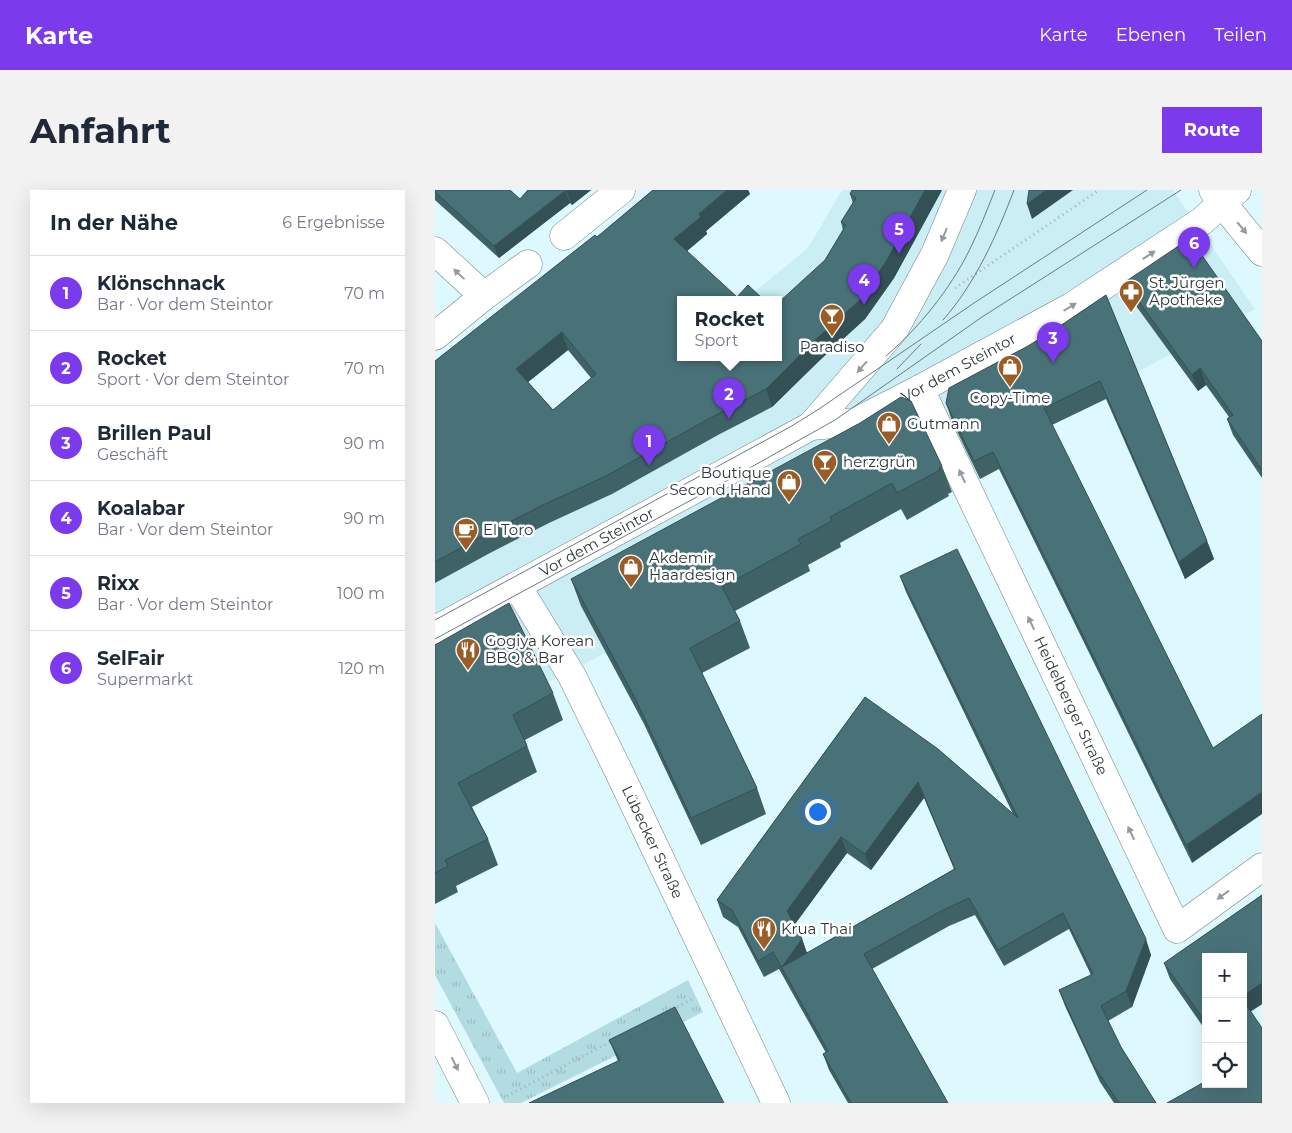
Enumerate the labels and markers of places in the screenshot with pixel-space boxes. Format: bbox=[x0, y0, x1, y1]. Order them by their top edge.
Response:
pin: 5 bbox=[883, 213, 915, 254]
pin: 6 bbox=[1178, 227, 1210, 268]
pin: 4 bbox=[848, 264, 880, 305]
place label: St. Jürgen Apotheke bbox=[1149, 273, 1224, 309]
pharmacy icon: St. Jürgen Apotheke bbox=[1118, 279, 1144, 313]
bar icon: Paradiso bbox=[819, 303, 845, 337]
pin: 3 bbox=[1037, 322, 1069, 363]
place label: Paradiso bbox=[800, 337, 864, 356]
shop icon: Copy-Time bbox=[997, 354, 1023, 388]
pin: 2 bbox=[713, 378, 745, 419]
place label: Copy-Time bbox=[970, 388, 1050, 407]
shop icon: Gutmann bbox=[876, 411, 902, 445]
place label: Gutmann bbox=[907, 414, 980, 433]
pin: 1 bbox=[633, 425, 665, 466]
bar icon: herz:grün bbox=[812, 449, 838, 483]
place label: herz:grün bbox=[843, 452, 916, 471]
place label: Boutique Second Hand bbox=[669, 463, 771, 499]
shop icon: Boutique Second Hand bbox=[776, 469, 802, 503]
cafe icon: El Toro bbox=[453, 517, 479, 551]
place label: El Toro bbox=[483, 520, 533, 539]
place label: Akdemir Haardesign bbox=[649, 548, 736, 584]
shop icon: Akdemir Haardesign bbox=[618, 554, 644, 588]
place label: Gogiya Korean BBQ & Bar bbox=[485, 631, 594, 667]
restaurant icon: Gogiya Korean BBQ & Bar bbox=[455, 637, 481, 671]
restaurant icon: Krua Thai bbox=[751, 916, 777, 950]
place label: Krua Thai bbox=[781, 919, 852, 938]

